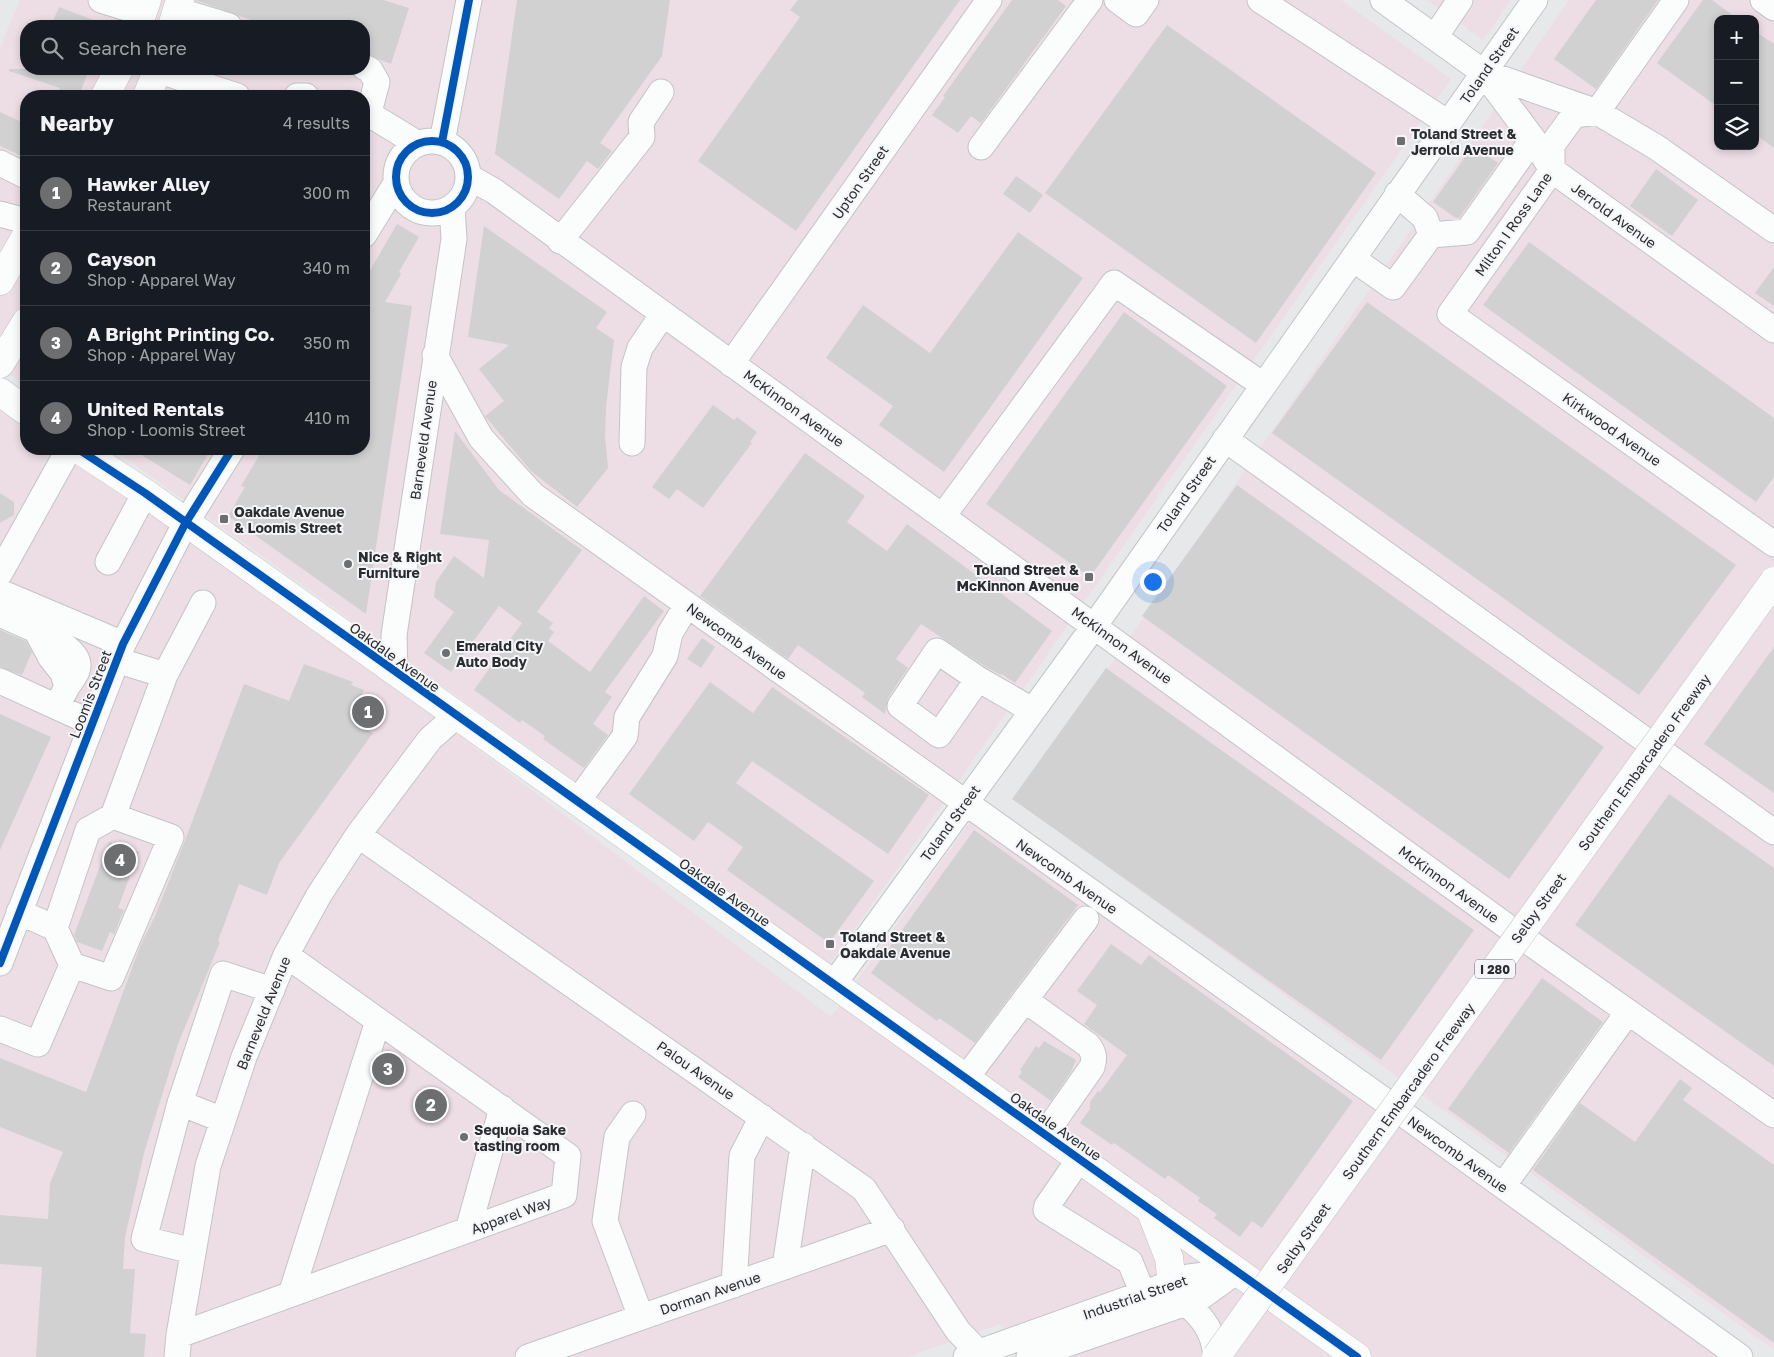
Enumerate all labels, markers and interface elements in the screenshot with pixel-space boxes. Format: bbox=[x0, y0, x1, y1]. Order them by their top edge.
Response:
map controls bbox=[1714, 15, 1759, 150]
button: + bbox=[1714, 15, 1759, 60]
search box bbox=[20, 20, 370, 75]
street label: Toland Street bbox=[1456, 23, 1522, 107]
icon: search bbox=[38, 34, 66, 62]
text: Search here bbox=[78, 36, 187, 59]
button: − bbox=[1714, 60, 1759, 105]
button: layers bbox=[1714, 105, 1759, 150]
text: Nearby bbox=[40, 110, 114, 136]
text: 4 results bbox=[283, 113, 350, 133]
place label: Toland Street & Jerrold Avenue bbox=[1411, 125, 1516, 158]
marker: Toland Street & Jerrold Avenue bbox=[1395, 135, 1407, 147]
street label: Upton Street bbox=[828, 142, 892, 222]
street label: Milton I Ross Lane bbox=[1471, 169, 1555, 279]
text: Hawker Alley bbox=[87, 172, 210, 195]
street label: Jerrold Avenue bbox=[1568, 178, 1660, 252]
text: 1 bbox=[52, 183, 60, 203]
text: 300 m bbox=[303, 183, 350, 203]
text: Restaurant bbox=[87, 195, 172, 215]
text: Cayson bbox=[87, 247, 156, 270]
text: 2 bbox=[51, 258, 61, 278]
text: 340 m bbox=[303, 258, 350, 278]
text: Shop · Apparel Way bbox=[87, 270, 236, 290]
text: A Bright Printing Co. bbox=[87, 322, 275, 345]
text: 3 bbox=[51, 333, 61, 353]
text: 350 m bbox=[303, 333, 350, 353]
text: Shop · Apparel Way bbox=[87, 345, 236, 365]
street label: McKinnon Avenue bbox=[740, 366, 848, 450]
street label: Barneveld Avenue bbox=[406, 379, 440, 501]
street label: Kirkwood Avenue bbox=[1559, 389, 1665, 469]
text: United Rentals bbox=[87, 397, 224, 420]
text: 4 bbox=[51, 408, 61, 428]
text: 410 m bbox=[304, 408, 350, 428]
text: Shop · Loomis Street bbox=[87, 420, 246, 440]
street label: Toland Street bbox=[1153, 452, 1219, 536]
place label: Oakdale Avenue & Loomis Street bbox=[234, 503, 344, 536]
marker: Oakdale Avenue & Loomis Street bbox=[218, 513, 230, 525]
place label: Nice & Right Furniture bbox=[358, 548, 442, 581]
marker: Nice & Right Furniture bbox=[342, 558, 354, 570]
place label: Toland Street & McKinnon Avenue bbox=[957, 561, 1079, 594]
your location bbox=[1140, 569, 1166, 595]
marker: Toland Street & McKinnon Avenue bbox=[1083, 571, 1095, 583]
street label: Newcomb Avenue bbox=[684, 599, 790, 683]
street label: McKinnon Avenue bbox=[1068, 603, 1176, 687]
street label: Oakdale Avenue bbox=[346, 618, 444, 696]
place label: Emerald City Auto Body bbox=[456, 637, 544, 670]
street label: Loomis Street bbox=[65, 647, 115, 741]
marker: Emerald City Auto Body bbox=[440, 647, 452, 659]
street label: Southern Embarcadero Freeway bbox=[1574, 670, 1714, 854]
pin: 1 bbox=[352, 693, 384, 731]
street label: Toland Street bbox=[917, 781, 983, 865]
street label: Newcomb Avenue bbox=[1013, 835, 1121, 917]
pin: 4 bbox=[104, 841, 136, 879]
street label: McKinnon Avenue bbox=[1395, 842, 1503, 926]
street label: Oakdale Avenue bbox=[676, 854, 774, 930]
street label: Selby Street bbox=[1507, 870, 1569, 946]
place label: Toland Street & Oakdale Avenue bbox=[840, 928, 950, 961]
marker: Toland Street & Oakdale Avenue bbox=[824, 938, 836, 950]
street label: Barneveld Avenue bbox=[233, 954, 293, 1072]
road number: I 280 bbox=[1475, 960, 1515, 979]
street label: Southern Embarcadero Freeway bbox=[1338, 999, 1478, 1183]
street label: Palou Avenue bbox=[654, 1037, 738, 1103]
pin: 3 bbox=[372, 1050, 404, 1088]
pin: 2 bbox=[415, 1086, 447, 1124]
street label: Oakdale Avenue bbox=[1007, 1088, 1105, 1164]
street label: Newcomb Avenue bbox=[1405, 1112, 1511, 1196]
place label: Sequoia Sake tasting room bbox=[474, 1121, 566, 1154]
marker: Sequoia Sake tasting room bbox=[458, 1131, 470, 1143]
street label: Apparel Way bbox=[468, 1193, 554, 1237]
street label: Selby Street bbox=[1272, 1199, 1334, 1277]
street label: Dorman Avenue bbox=[657, 1268, 763, 1318]
street label: Industrial Street bbox=[1080, 1271, 1190, 1323]

